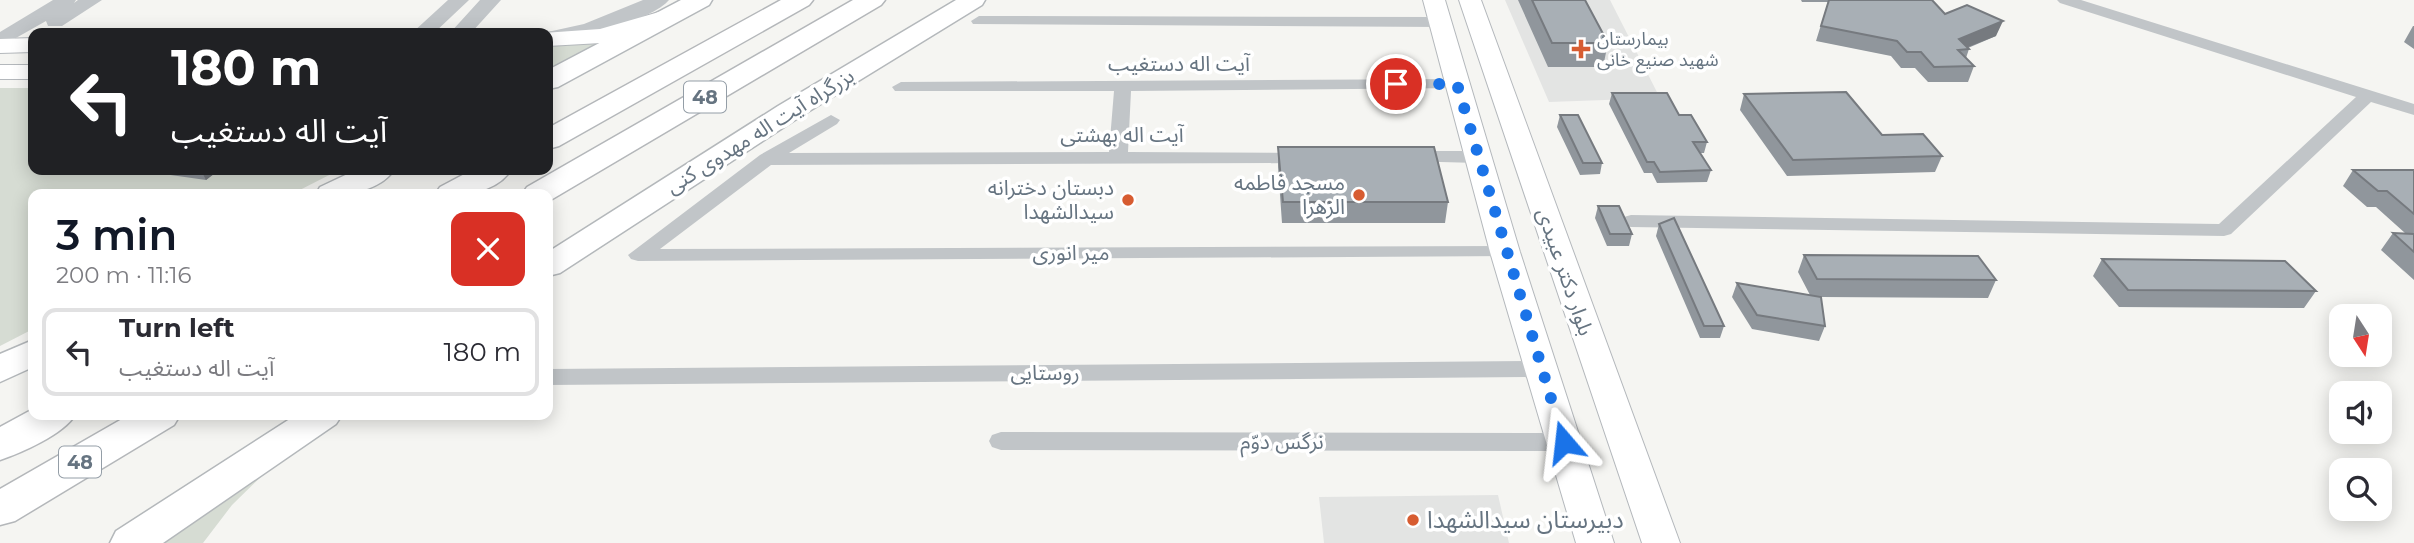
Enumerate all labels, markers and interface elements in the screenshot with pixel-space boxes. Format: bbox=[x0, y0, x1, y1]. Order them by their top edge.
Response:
place label: بیمارستان شهید صنیع خانی bbox=[1597, 28, 1719, 74]
text: 180 m bbox=[171, 38, 321, 97]
marker: بیمارستان شهید صنیع خانی bbox=[1571, 39, 1591, 59]
street label: آیت اله دستغیب bbox=[1108, 51, 1251, 76]
pin bbox=[1366, 54, 1426, 114]
icon: left bbox=[56, 56, 147, 147]
street label: بزرگراه آیت اله مهدوی کنی bbox=[661, 62, 858, 199]
icon: arrive bbox=[1377, 65, 1415, 103]
road number: 48 bbox=[684, 82, 726, 113]
text: آیت اله دستغیب bbox=[171, 111, 387, 150]
street label: آیت اله بهشتی bbox=[1060, 122, 1184, 147]
place label: مسجد فاطمه الزهرا bbox=[1234, 170, 1345, 219]
place label: دبستان دخترانه سیدالشهدا bbox=[988, 175, 1114, 224]
marker: مسجد فاطمه الزهرا bbox=[1351, 187, 1367, 203]
marker: دبستان دخترانه سیدالشهدا bbox=[1120, 192, 1136, 208]
street label: بلوار دکتر عبیدی bbox=[1532, 205, 1599, 339]
text: 3 min bbox=[56, 209, 177, 261]
button: close bbox=[451, 212, 525, 286]
street label: میر انوری bbox=[1033, 240, 1109, 265]
text: 200 m · 11:16 bbox=[56, 261, 192, 289]
north arrow bbox=[2329, 304, 2392, 368]
map controls bbox=[2329, 304, 2392, 521]
text: Turn left bbox=[119, 312, 235, 344]
icon: left bbox=[60, 333, 98, 371]
text: 180 m bbox=[443, 336, 521, 368]
text: آیت اله دستغیب bbox=[119, 354, 274, 382]
street label: روستایی bbox=[1010, 360, 1080, 385]
button: sound bbox=[2329, 381, 2392, 444]
position arrow bbox=[1527, 405, 1601, 479]
street label: نرگس دوّم bbox=[1240, 429, 1324, 458]
road number: 48 bbox=[59, 446, 101, 477]
button: search bbox=[2329, 458, 2392, 521]
place label: دبیرستان سیدالشهدا bbox=[1427, 505, 1624, 534]
marker: دبیرستان سیدالشهدا bbox=[1405, 512, 1421, 528]

